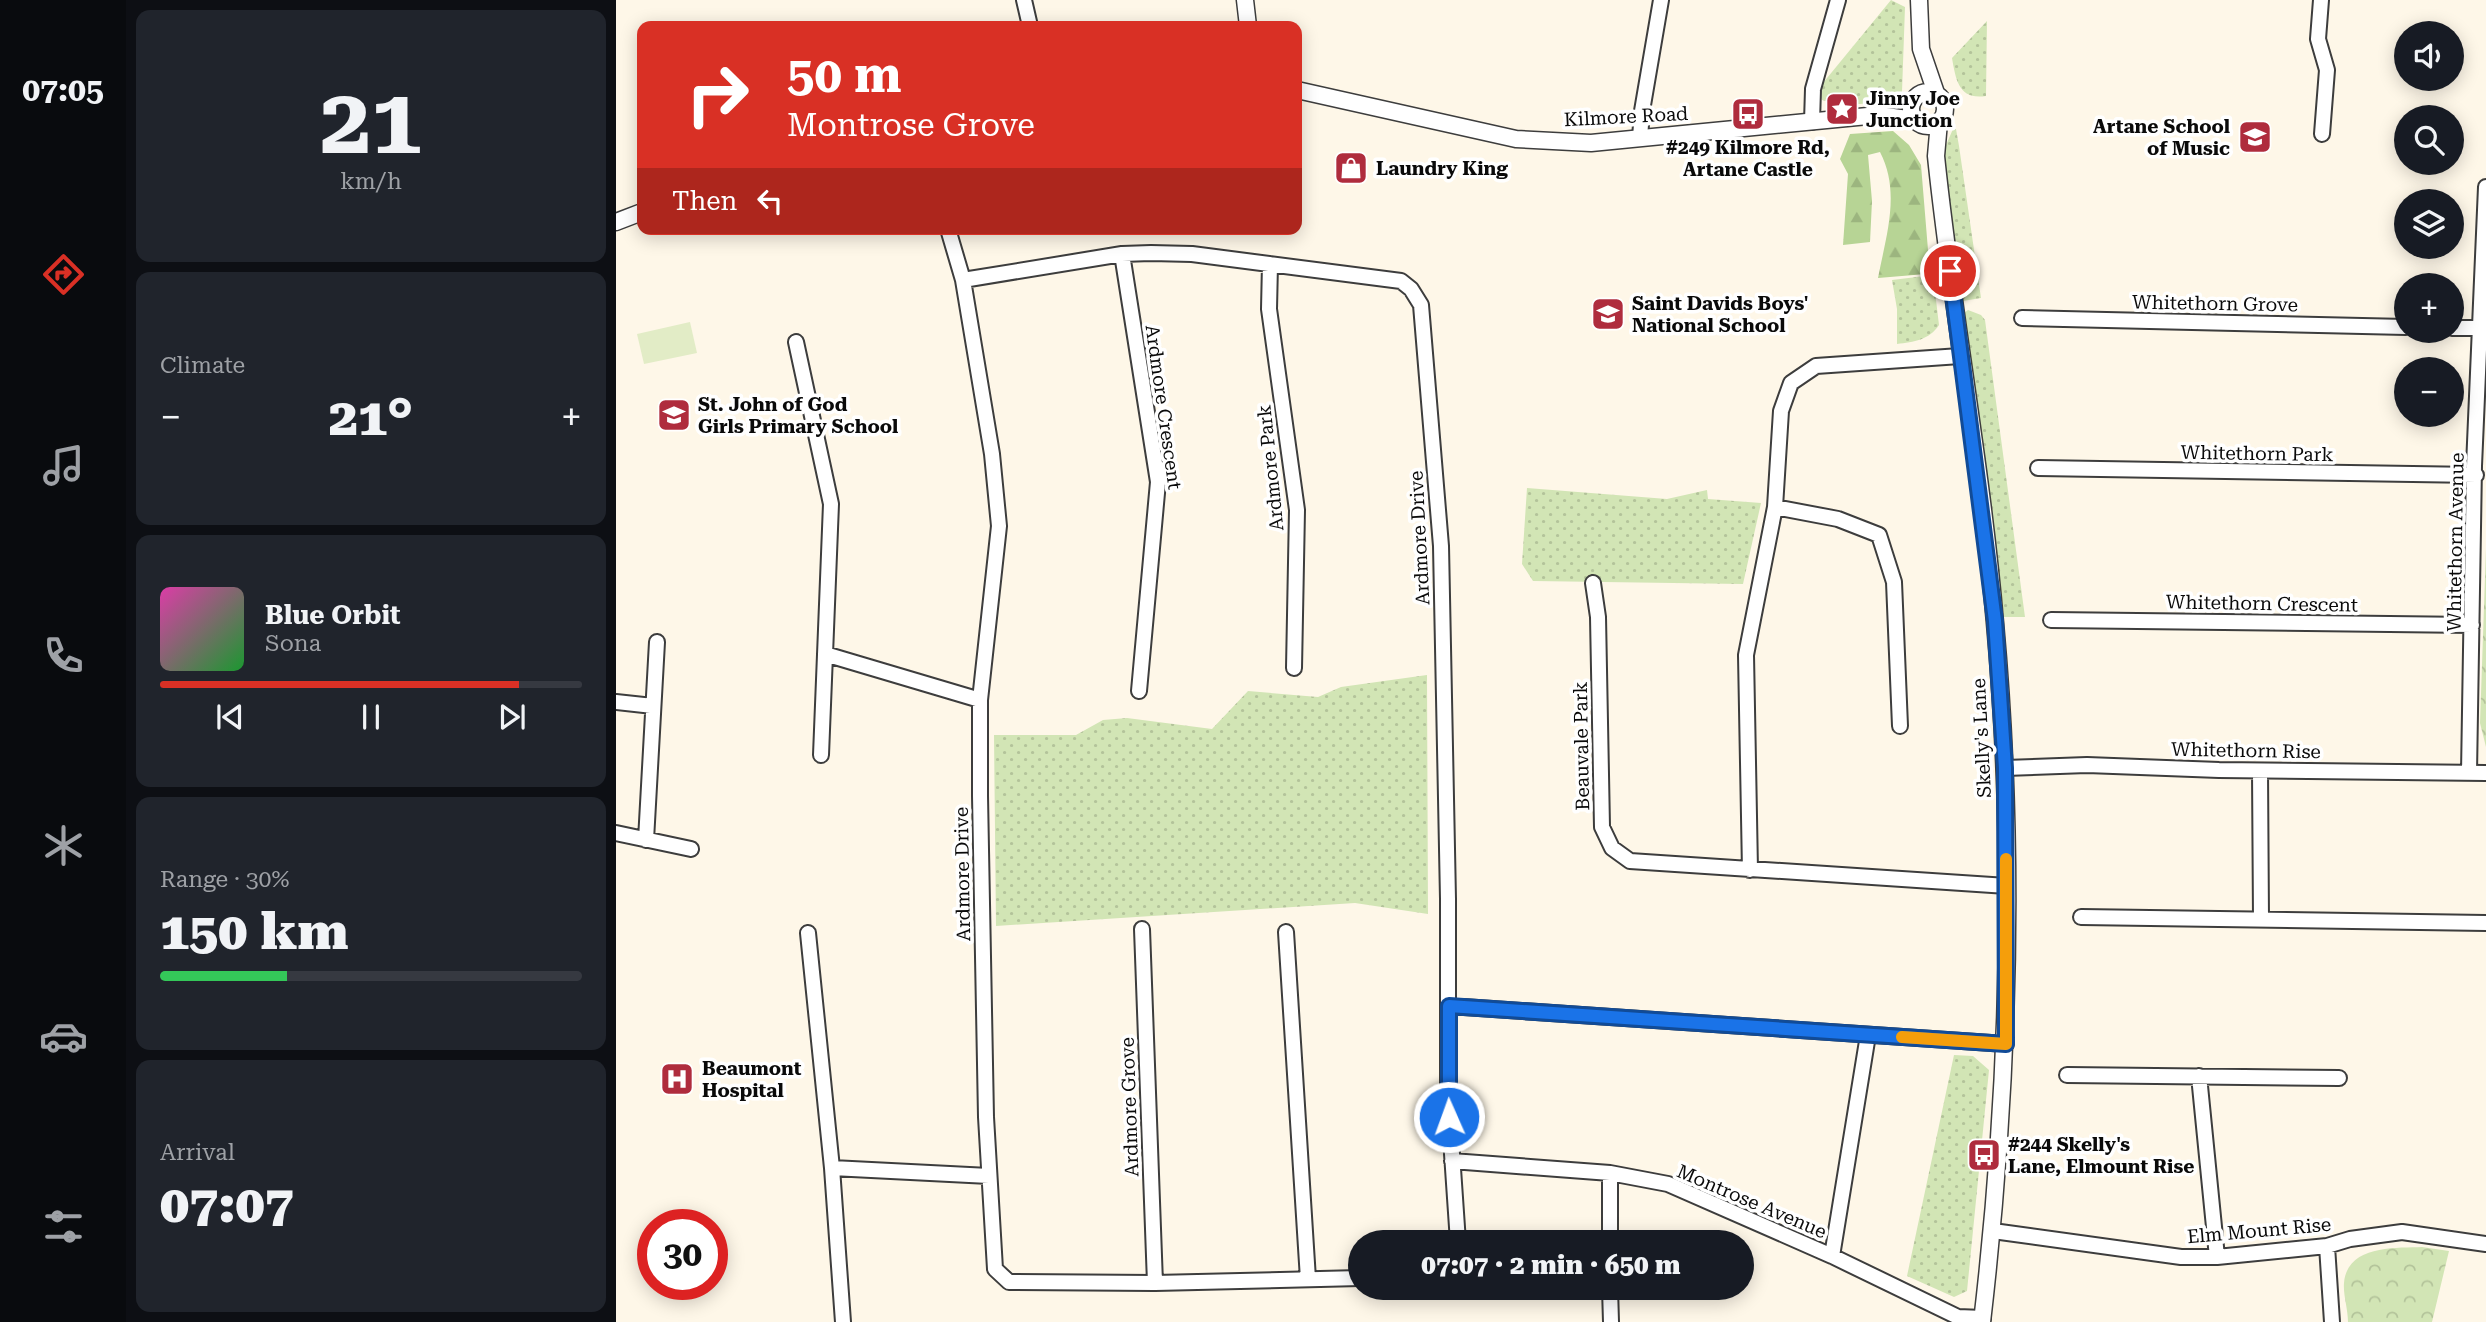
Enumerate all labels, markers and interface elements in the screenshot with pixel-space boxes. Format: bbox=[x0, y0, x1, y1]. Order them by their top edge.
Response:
map controls bbox=[2394, 21, 2464, 427]
button: sound bbox=[2394, 21, 2464, 91]
text: 50 m bbox=[787, 47, 902, 104]
icon: right bbox=[672, 49, 763, 140]
text: 21 bbox=[320, 69, 422, 175]
text: 07:05 bbox=[22, 71, 104, 109]
place label: Jinny Joe Junction bbox=[1866, 87, 1960, 132]
place icon: Jinny Joe Junction bbox=[1823, 90, 1861, 128]
bus stop icon: #249 Kilmore Rd, Artane Castle bbox=[1729, 95, 1767, 133]
street label: Kilmore Road bbox=[1563, 102, 1689, 131]
button: search bbox=[2394, 105, 2464, 175]
text: Montrose Grove bbox=[787, 106, 1035, 144]
place label: Artane School of Music bbox=[2093, 115, 2230, 160]
school or university icon: Artane School of Music bbox=[2236, 118, 2274, 156]
place label: #249 Kilmore Rd, Artane Castle bbox=[1666, 136, 1830, 181]
shop icon: Laundry King bbox=[1332, 149, 1370, 187]
place label: Laundry King bbox=[1376, 157, 1508, 180]
text: km/h bbox=[340, 168, 402, 195]
icon: left bbox=[751, 182, 789, 220]
text: Then bbox=[672, 186, 737, 216]
button: layers bbox=[2394, 189, 2464, 259]
pin bbox=[1920, 241, 1980, 301]
icon: directions bbox=[39, 250, 88, 299]
icon: arrive bbox=[1931, 252, 1969, 290]
button: + bbox=[2394, 273, 2464, 343]
street label: Whitethorn Grove bbox=[2132, 291, 2298, 316]
place label: Saint Davids Boys' National School bbox=[1632, 292, 1809, 337]
school or university icon: Saint Davids Boys' National School bbox=[1589, 295, 1627, 333]
street label: Ardmore Crescent bbox=[1141, 323, 1186, 491]
text: Climate bbox=[160, 352, 245, 379]
button: − bbox=[2394, 357, 2464, 427]
text: 21° bbox=[329, 387, 413, 448]
place label: St. John of God Girls Primary School bbox=[698, 393, 898, 438]
text: − bbox=[160, 395, 181, 439]
text: + bbox=[561, 395, 582, 439]
school or university icon: St. John of God Girls Primary School bbox=[655, 396, 693, 434]
street label: Ardmore Park bbox=[1252, 404, 1289, 532]
icon: music bbox=[39, 441, 88, 490]
street label: Whitethorn Park bbox=[2180, 441, 2334, 466]
street label: Whitethorn Avenue bbox=[2442, 452, 2469, 632]
street label: Ardmore Drive bbox=[1404, 470, 1435, 606]
street label: Whitethorn Crescent bbox=[2166, 590, 2358, 617]
text: Blue Orbit bbox=[265, 600, 401, 630]
text: Sona bbox=[265, 630, 321, 657]
icon: phone bbox=[39, 631, 88, 680]
street label: Skelly's Lane bbox=[1967, 678, 1996, 798]
street label: Beauvale Park bbox=[1569, 681, 1594, 811]
icon: previous bbox=[211, 698, 249, 736]
icon: pause bbox=[352, 698, 390, 736]
icon: next bbox=[493, 698, 531, 736]
street label: Whitethorn Rise bbox=[2171, 738, 2321, 763]
street label: Ardmore Drive bbox=[950, 807, 975, 941]
icon: climate bbox=[39, 821, 88, 870]
text: Range · 30% bbox=[160, 866, 289, 893]
text: 150 km bbox=[160, 901, 348, 962]
icon: car bbox=[39, 1012, 88, 1061]
street label: Ardmore Grove bbox=[1116, 1037, 1143, 1177]
place label: Beaumont Hospital bbox=[702, 1057, 802, 1102]
hospital icon: Beaumont Hospital bbox=[658, 1060, 696, 1098]
position arrow bbox=[1412, 1080, 1486, 1154]
place label: #244 Skelly's Lane, Elmount Rise bbox=[2008, 1133, 2194, 1178]
bus stop icon: #244 Skelly's Lane, Elmount Rise bbox=[1965, 1136, 2003, 1174]
text: Arrival bbox=[160, 1139, 235, 1166]
street label: Montrose Avenue bbox=[1673, 1160, 1830, 1243]
text: 07:07 bbox=[160, 1174, 294, 1235]
icon: filters bbox=[39, 1202, 88, 1251]
speed limit sign: 30 bbox=[637, 1209, 728, 1300]
street label: Elm Mount Rise bbox=[2186, 1213, 2332, 1248]
text: 07:07 · 2 min · 650 m bbox=[1421, 1250, 1681, 1280]

